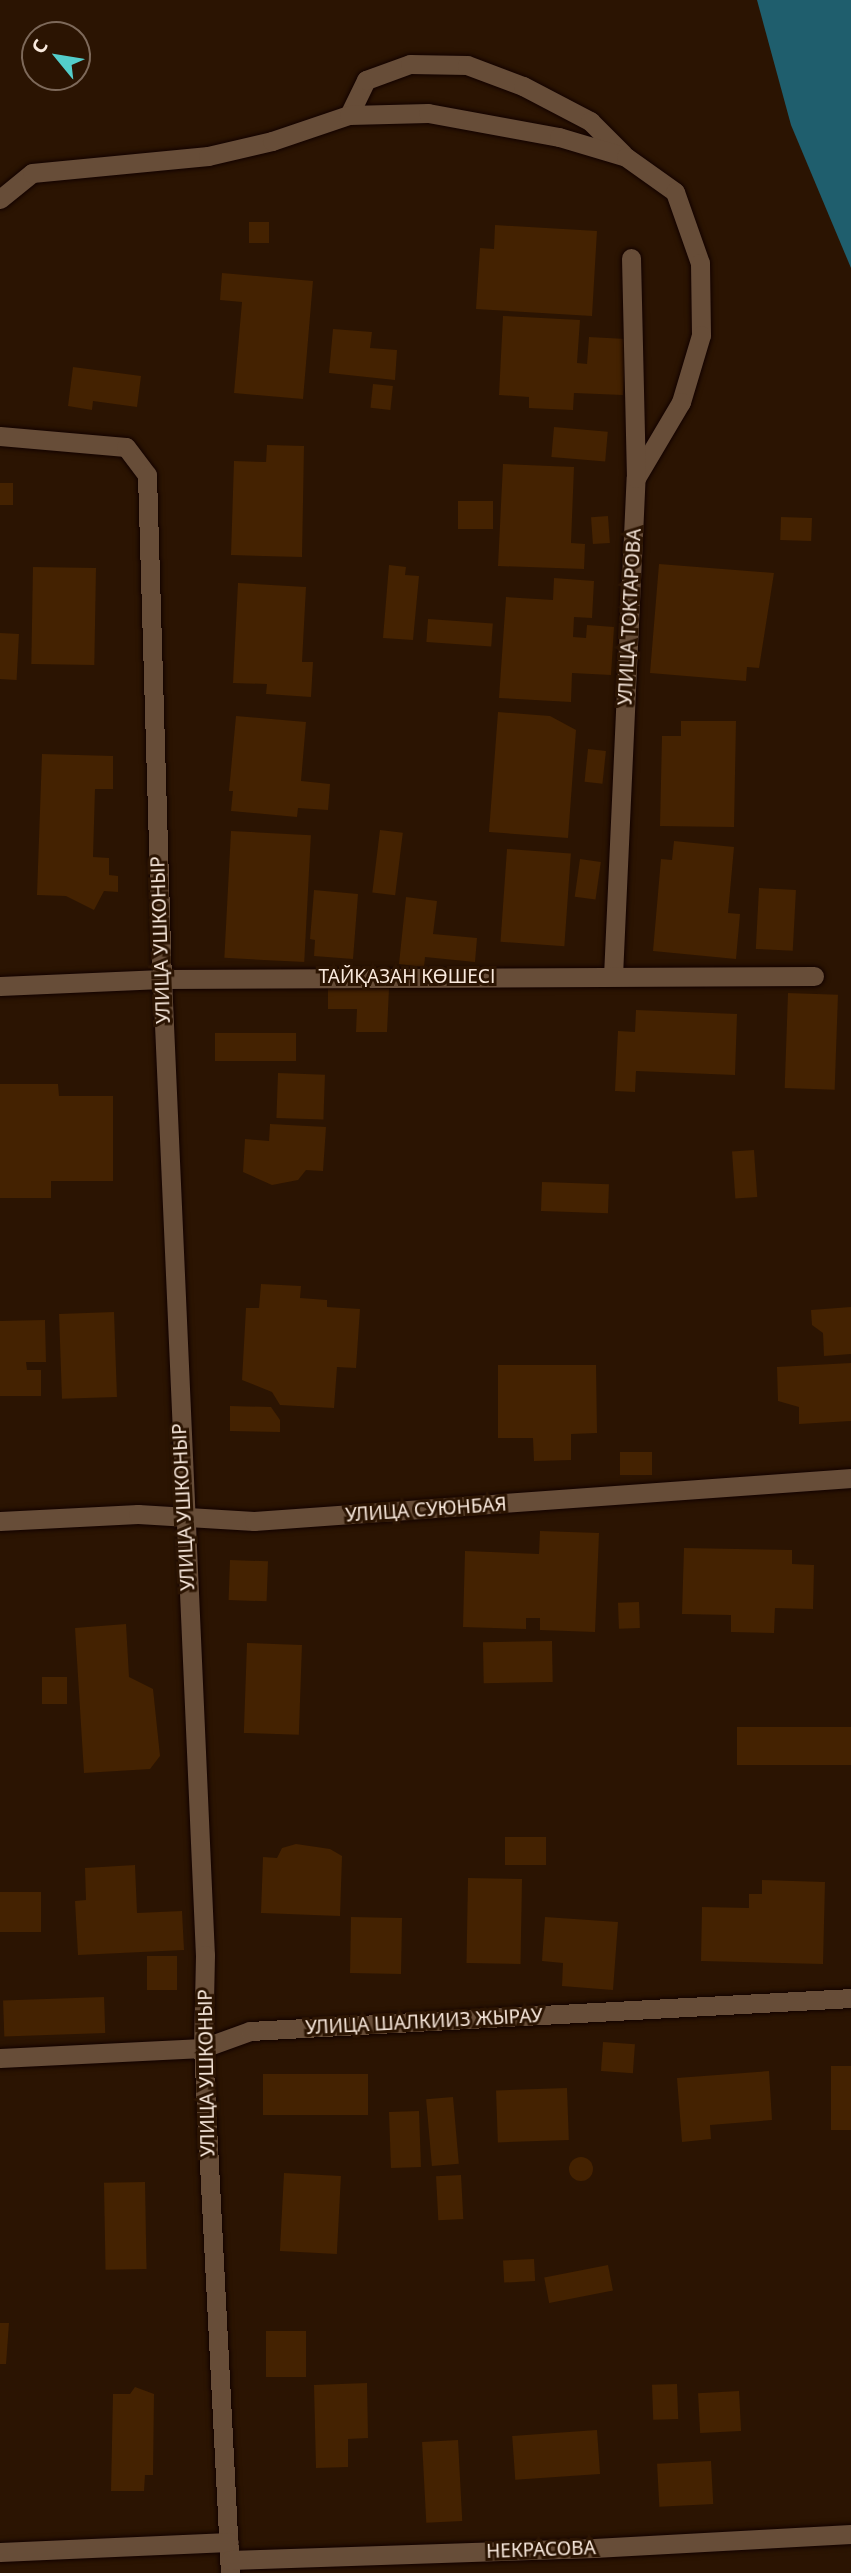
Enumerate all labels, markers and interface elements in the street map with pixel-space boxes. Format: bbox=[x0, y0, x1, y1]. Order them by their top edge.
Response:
north arrow bbox=[21, 21, 91, 91]
text: С bbox=[25, 35, 54, 58]
street label: УЛИЦА ТОКТАРОВА bbox=[614, 528, 646, 706]
street label: УЛИЦА УШКОНЫР bbox=[147, 856, 175, 1024]
street label: ТАЙҚАЗАН КӨШЕСІ bbox=[319, 966, 495, 988]
street label: УЛИЦА УШКОНЫР bbox=[168, 1423, 200, 1591]
street label: УЛИЦА СУЮНБАЯ bbox=[345, 1493, 507, 1527]
street label: УЛИЦА УШКОНЫР bbox=[194, 1989, 220, 2157]
street label: УЛИЦА ШАЛКИИЗ ЖЫРАУ bbox=[305, 2004, 543, 2040]
street label: НЕКРАСОВА bbox=[486, 2537, 596, 2563]

